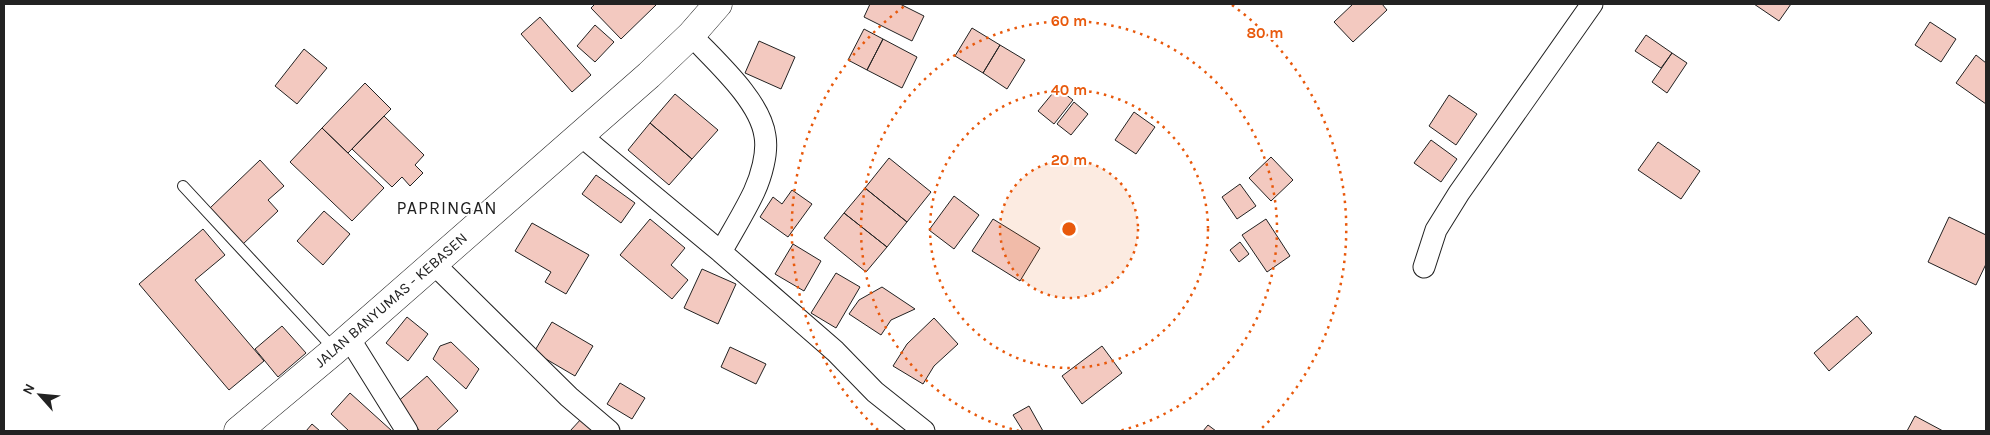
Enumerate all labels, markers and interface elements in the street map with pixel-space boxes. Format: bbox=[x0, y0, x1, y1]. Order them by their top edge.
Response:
text: 60 m bbox=[1051, 12, 1087, 30]
text: 80 m bbox=[1246, 24, 1284, 42]
text: 40 m bbox=[1051, 81, 1087, 99]
text: 20 m bbox=[1051, 151, 1087, 169]
district label: PAPRINGAN bbox=[396, 197, 498, 219]
centre of rings bbox=[1060, 220, 1078, 238]
street label: JALAN BANYUMAS - KEBASEN bbox=[311, 229, 471, 371]
north arrow bbox=[15, 370, 65, 420]
text: N bbox=[19, 381, 39, 398]

